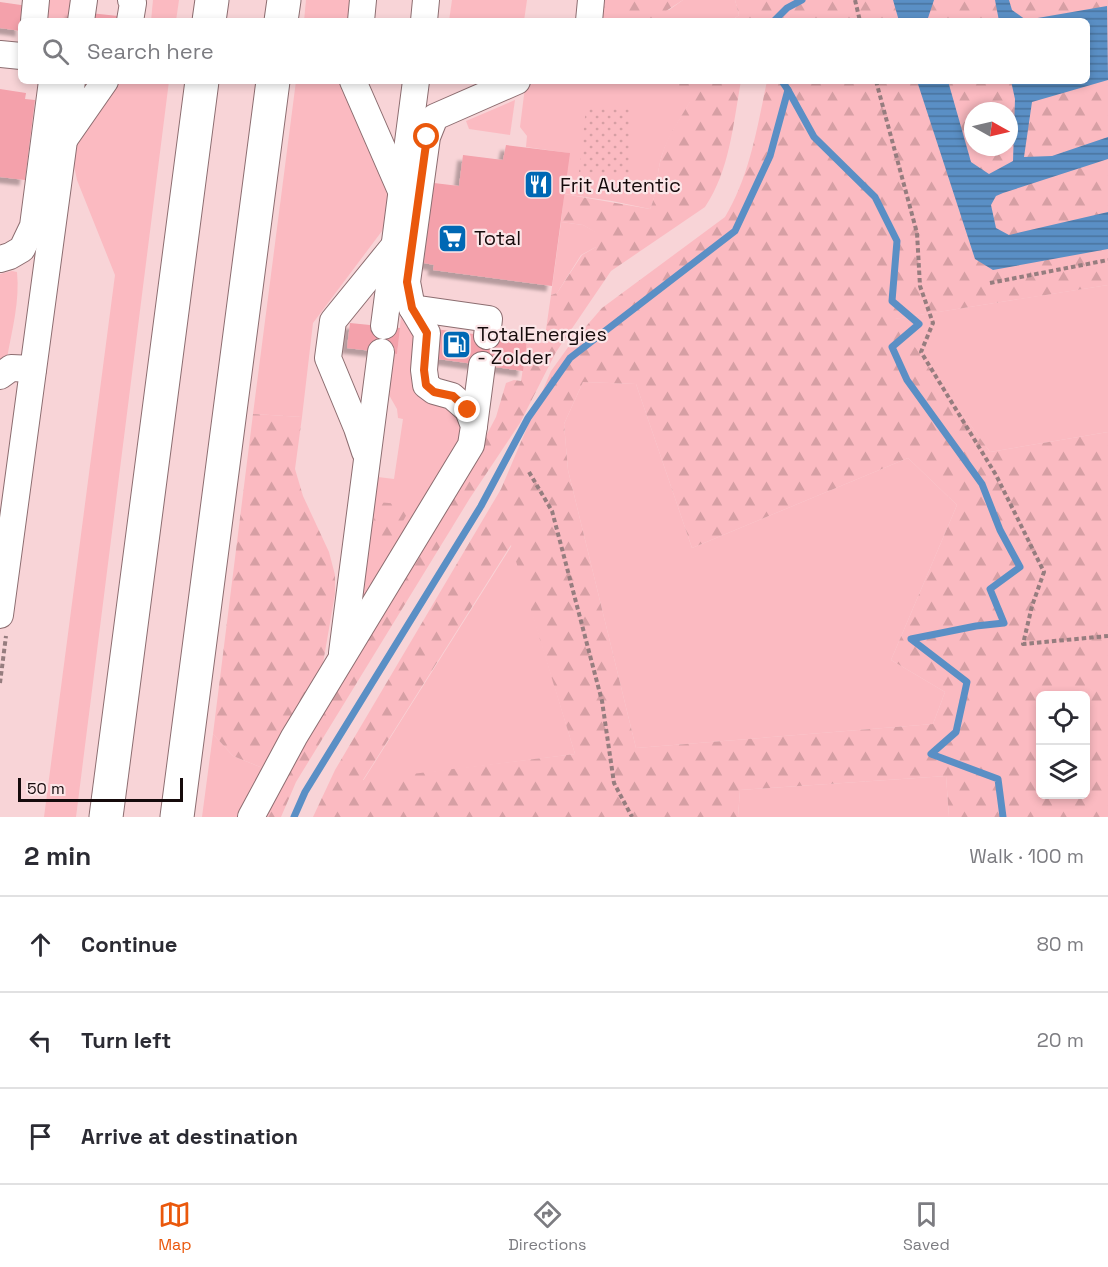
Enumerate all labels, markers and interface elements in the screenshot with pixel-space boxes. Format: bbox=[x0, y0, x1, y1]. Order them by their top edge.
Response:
search box bbox=[18, 18, 1090, 84]
icon: search bbox=[39, 35, 72, 68]
text: Search here bbox=[87, 37, 214, 65]
north arrow bbox=[964, 102, 1018, 156]
route start bbox=[413, 123, 439, 149]
restaurant icon: Frit Autentic bbox=[523, 169, 555, 201]
place label: Frit Autentic bbox=[560, 172, 681, 198]
supermarket icon: Total bbox=[437, 222, 469, 254]
place label: Total bbox=[474, 225, 521, 251]
place label: TotalEnergies - Zolder bbox=[477, 321, 607, 370]
fuel station icon: TotalEnergies - Zolder bbox=[440, 329, 472, 361]
route end bbox=[454, 396, 480, 422]
map controls bbox=[1036, 691, 1090, 799]
button: locate bbox=[1036, 691, 1090, 745]
button: layers bbox=[1036, 745, 1090, 799]
scale bar bbox=[18, 775, 183, 802]
text: 50 m bbox=[27, 778, 65, 799]
text: 2 min bbox=[24, 839, 91, 873]
text: Walk · 100 m bbox=[969, 843, 1084, 869]
icon: ahead bbox=[24, 928, 57, 961]
text: Continue bbox=[81, 930, 177, 958]
text: 80 m bbox=[1036, 931, 1084, 957]
icon: left bbox=[24, 1024, 57, 1057]
text: Turn left bbox=[81, 1026, 171, 1054]
text: 20 m bbox=[1037, 1027, 1084, 1053]
icon: arrive bbox=[24, 1120, 57, 1153]
text: Arrive at destination bbox=[81, 1122, 298, 1150]
tab: Map bbox=[158, 1198, 192, 1255]
tab: Directions bbox=[508, 1198, 587, 1255]
tab: Saved bbox=[903, 1198, 950, 1255]

